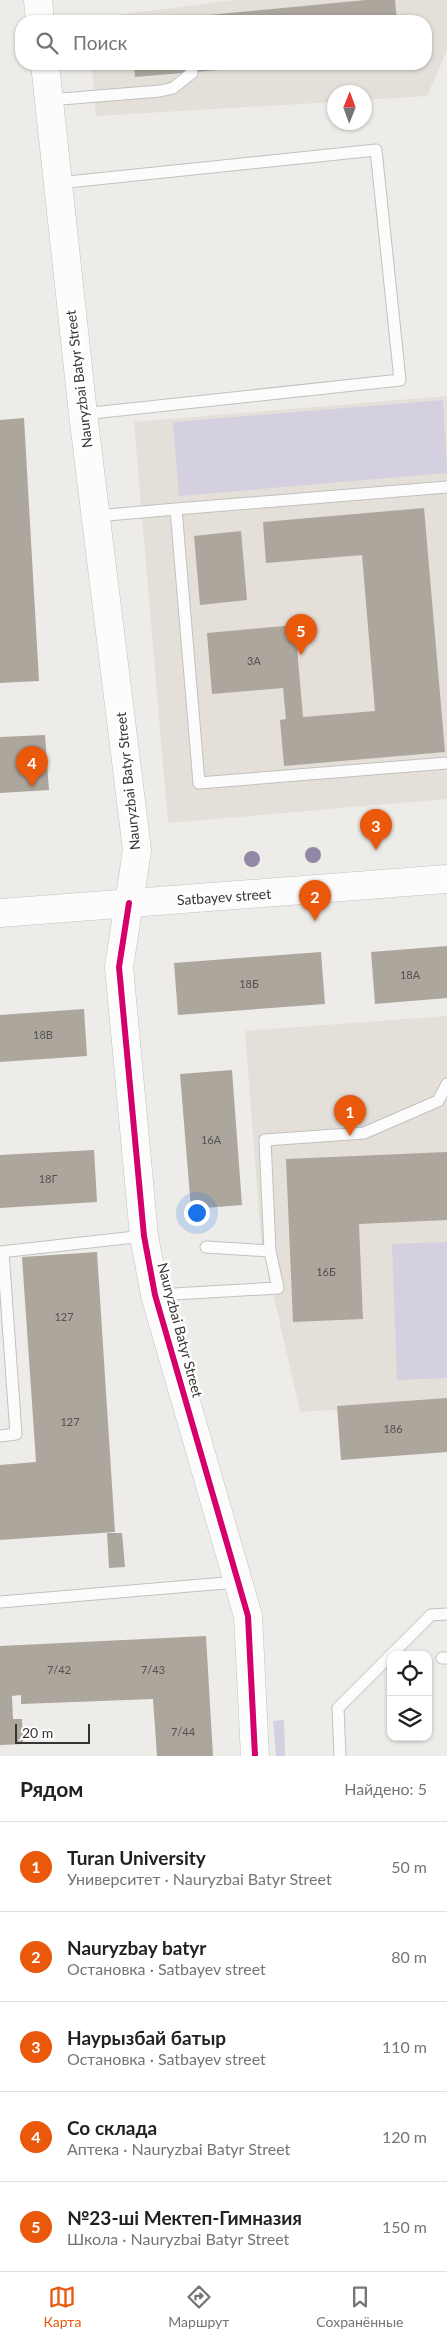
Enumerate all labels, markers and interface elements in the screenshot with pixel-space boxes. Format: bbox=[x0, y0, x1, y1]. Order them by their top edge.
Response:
search box bbox=[15, 15, 432, 70]
icon: search bbox=[33, 29, 61, 57]
text: Поиск bbox=[73, 31, 127, 54]
north arrow bbox=[327, 85, 372, 130]
street label: Nauryzbai Batyr Street bbox=[62, 309, 95, 449]
pin: 5 bbox=[285, 614, 317, 655]
house number: 3А bbox=[247, 654, 261, 667]
street label: Nauryzbai Batyr Street bbox=[112, 711, 143, 851]
pin: 4 bbox=[16, 746, 48, 787]
pin: 3 bbox=[360, 809, 392, 850]
pin: 2 bbox=[299, 880, 331, 921]
street label: Satbayev street bbox=[176, 885, 272, 908]
house number: 18А bbox=[400, 968, 421, 981]
house number: 18Б bbox=[239, 977, 259, 990]
house number: 18В bbox=[33, 1028, 53, 1041]
pin: 1 bbox=[334, 1095, 366, 1136]
house number: 16А bbox=[201, 1133, 222, 1146]
house number: 18Г bbox=[39, 1172, 57, 1185]
your location bbox=[184, 1200, 210, 1226]
street label: Nauryzbai Batyr Street bbox=[154, 1261, 207, 1399]
house number: 16Б bbox=[316, 1265, 336, 1278]
house number: 127 bbox=[54, 1310, 74, 1323]
house number: 127 bbox=[60, 1415, 80, 1428]
house number: 186 bbox=[383, 1422, 403, 1435]
map controls bbox=[387, 1651, 432, 1741]
button: locate bbox=[387, 1651, 432, 1696]
house number: 7/42 bbox=[47, 1663, 71, 1676]
house number: 7/43 bbox=[141, 1663, 165, 1676]
button: layers bbox=[387, 1696, 432, 1741]
scale bar bbox=[15, 1721, 90, 1744]
text: 20 m bbox=[22, 1724, 53, 1741]
house number: 7/44 bbox=[171, 1725, 196, 1738]
text: Рядом bbox=[20, 1776, 83, 1801]
text: Найдено: 5 bbox=[344, 1779, 427, 1798]
text: Turan University bbox=[67, 1846, 206, 1869]
text: 1 bbox=[31, 1857, 41, 1876]
text: 50 m bbox=[391, 1857, 427, 1876]
text: Университет · Nauryzbai Batyr Street bbox=[67, 1869, 332, 1888]
text: Nauryzbay batyr bbox=[67, 1936, 206, 1959]
text: 2 bbox=[31, 1947, 41, 1966]
text: 80 m bbox=[391, 1947, 427, 1966]
text: Остановка · Satbayev street bbox=[67, 1959, 266, 1978]
text: Наурызбай батыр bbox=[67, 2026, 226, 2049]
text: 3 bbox=[31, 2037, 41, 2056]
text: 110 m bbox=[382, 2037, 427, 2056]
text: Остановка · Satbayev street bbox=[67, 2049, 266, 2068]
text: Со склада bbox=[67, 2116, 157, 2139]
text: 4 bbox=[31, 2127, 41, 2146]
text: 120 m bbox=[382, 2127, 427, 2146]
text: Аптека · Nauryzbai Batyr Street bbox=[67, 2139, 290, 2158]
text: №23-ші Мектеп-Гимназия bbox=[67, 2206, 302, 2229]
text: 5 bbox=[31, 2217, 41, 2236]
text: 150 m bbox=[382, 2217, 427, 2236]
text: Школа · Nauryzbai Batyr Street bbox=[67, 2229, 289, 2248]
tab: Карта bbox=[43, 2283, 81, 2330]
tab: Маршрут bbox=[168, 2283, 229, 2330]
tab: Сохранённые bbox=[316, 2283, 403, 2330]

